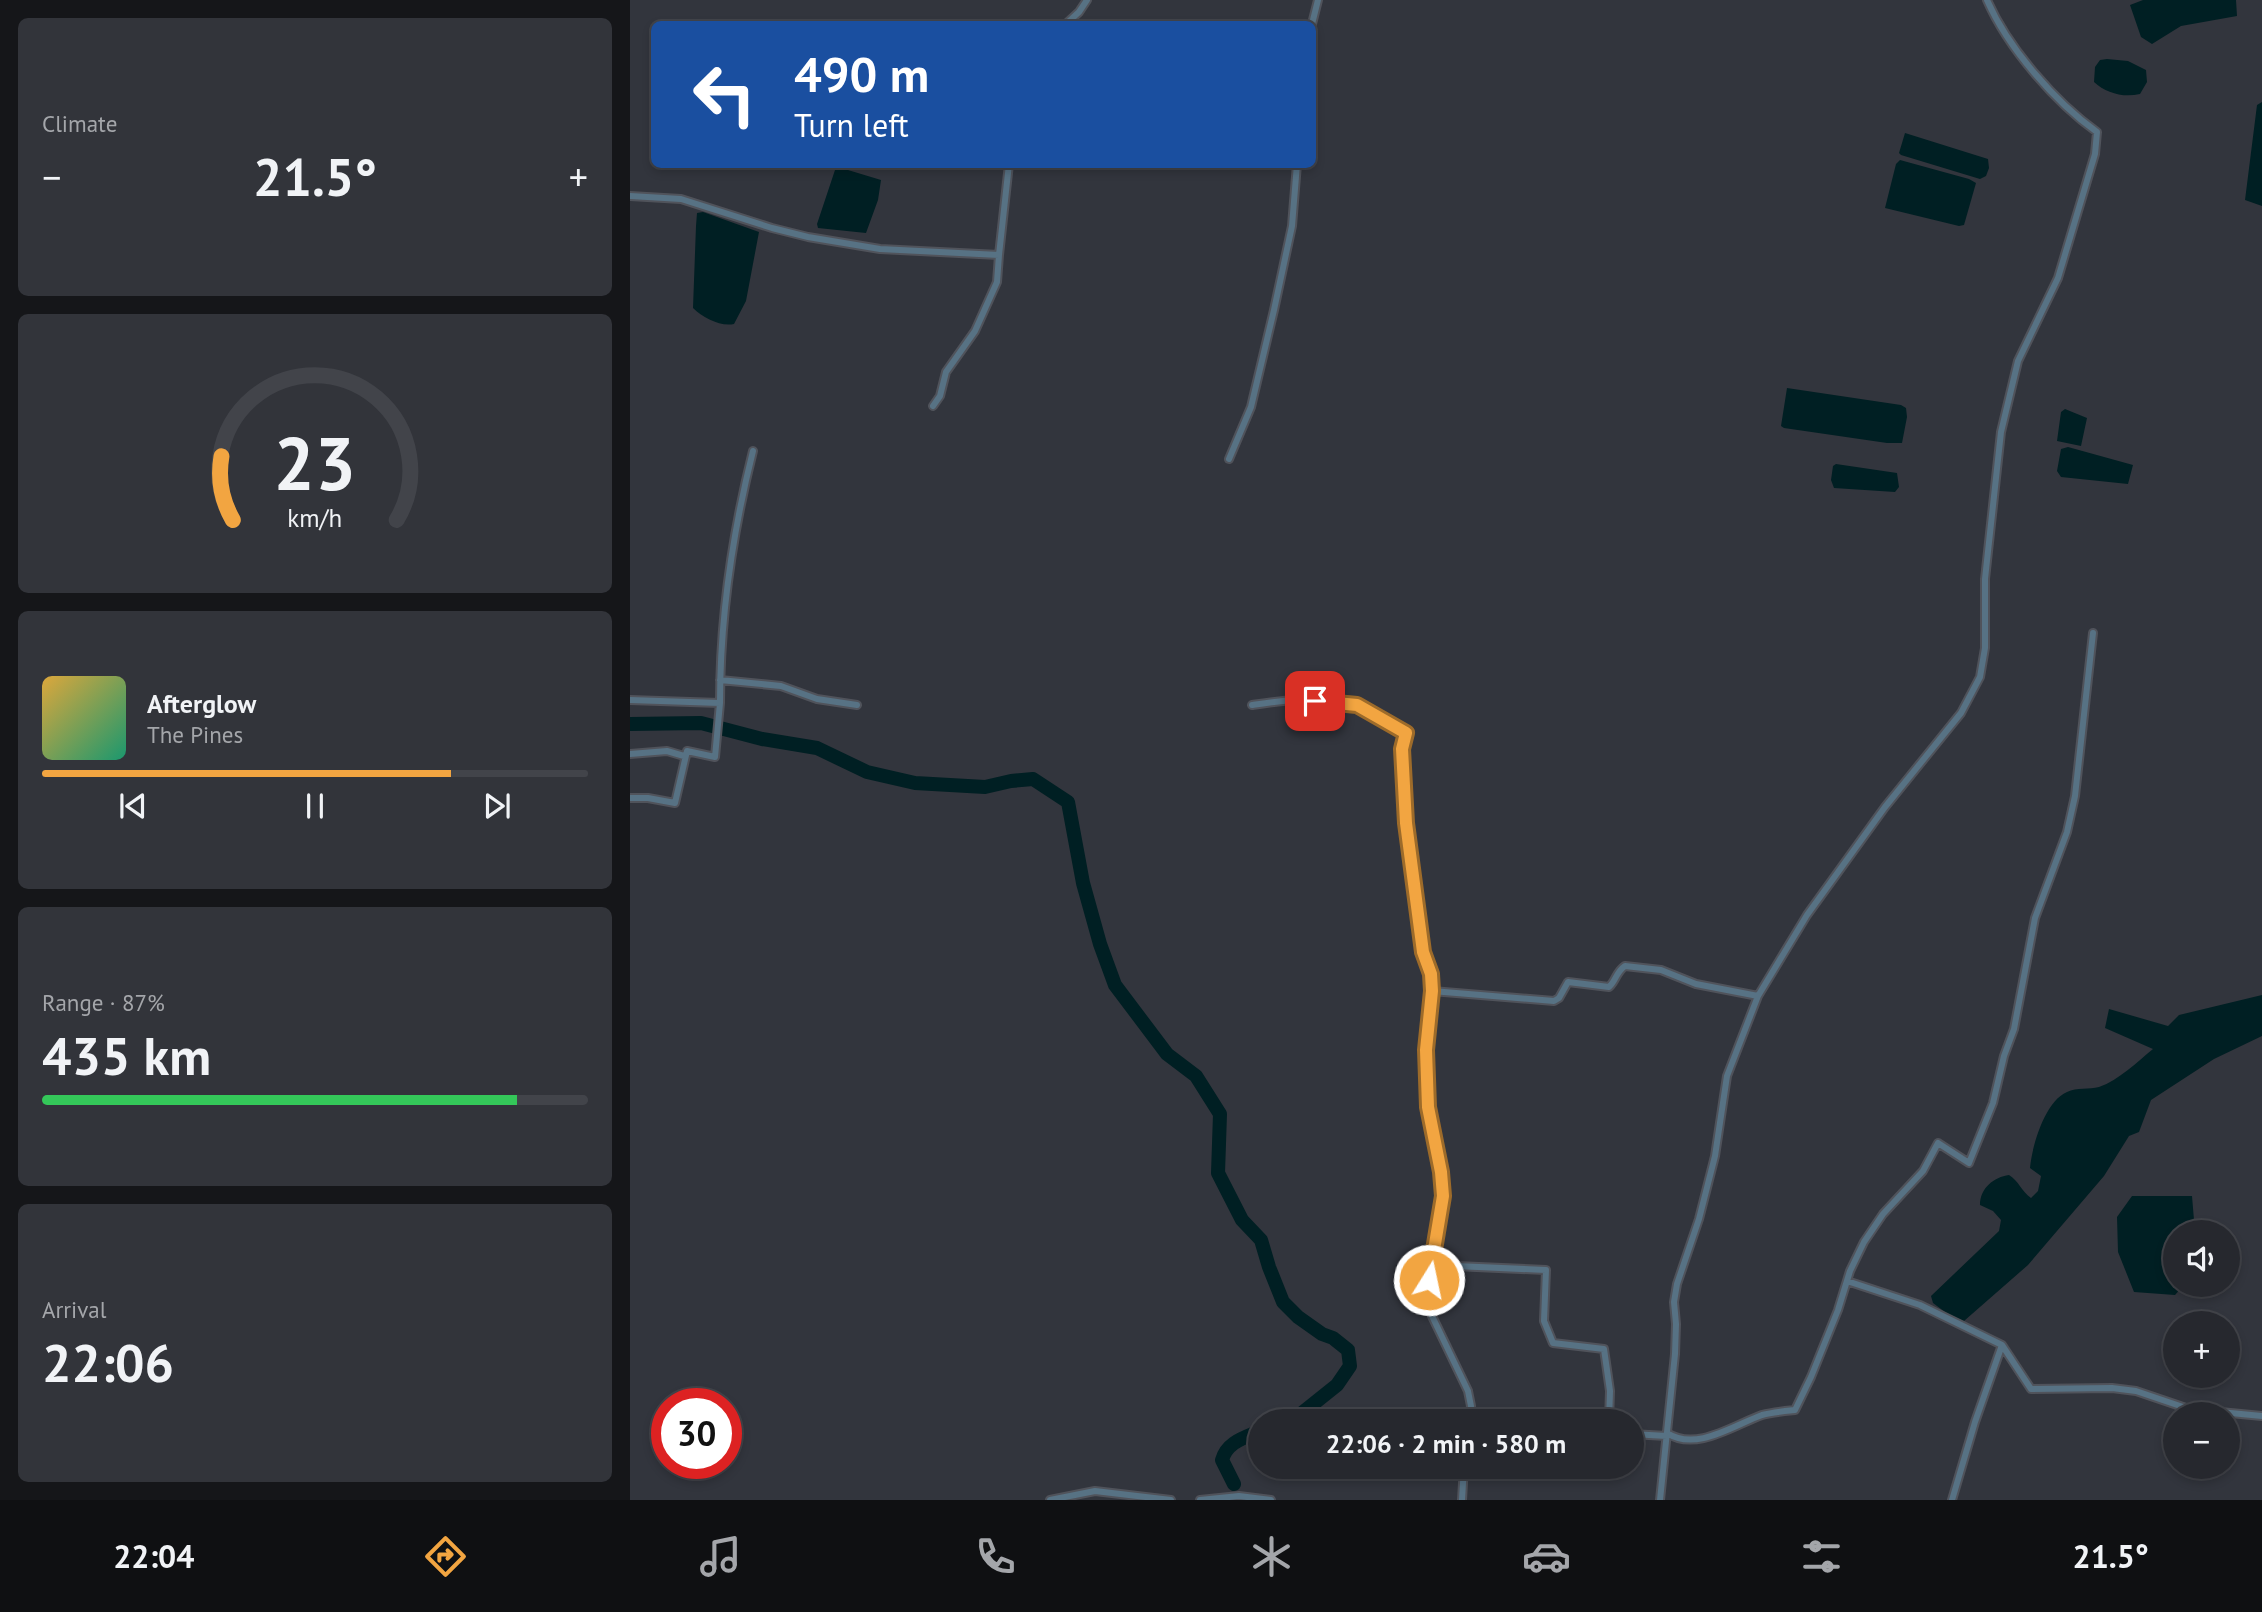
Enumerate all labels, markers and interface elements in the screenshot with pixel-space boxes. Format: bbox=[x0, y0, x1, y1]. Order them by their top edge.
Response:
text: 490 m bbox=[794, 42, 929, 106]
icon: left bbox=[679, 49, 770, 140]
text: Turn left bbox=[794, 104, 909, 146]
text: Climate bbox=[42, 109, 117, 138]
text: 21.5° bbox=[253, 143, 377, 210]
text: − bbox=[42, 152, 61, 201]
text: + bbox=[569, 152, 588, 201]
text: 23 bbox=[274, 416, 356, 510]
text: km/h bbox=[288, 501, 342, 533]
pin bbox=[1285, 671, 1345, 731]
icon: arrive bbox=[1296, 682, 1334, 720]
text: Afterglow bbox=[147, 687, 256, 720]
text: The Pines bbox=[147, 720, 243, 749]
icon: previous bbox=[114, 787, 152, 825]
icon: pause bbox=[296, 787, 334, 825]
icon: next bbox=[478, 787, 516, 825]
text: Range · 87% bbox=[42, 988, 165, 1017]
text: 435 km bbox=[42, 1022, 211, 1089]
map controls bbox=[2163, 1220, 2240, 1479]
button: sound bbox=[2163, 1220, 2240, 1297]
position arrow bbox=[1392, 1243, 1466, 1317]
text: Arrival bbox=[42, 1295, 106, 1324]
button: + bbox=[2163, 1311, 2240, 1388]
text: 22:06 bbox=[42, 1329, 174, 1396]
speed limit sign: 30 bbox=[651, 1388, 742, 1479]
button: − bbox=[2163, 1402, 2240, 1479]
text: 22:06 · 2 min · 580 m bbox=[1326, 1427, 1566, 1460]
icon: directions bbox=[421, 1532, 470, 1581]
icon: music bbox=[696, 1532, 745, 1581]
icon: phone bbox=[971, 1532, 1020, 1581]
icon: climate bbox=[1247, 1532, 1296, 1581]
icon: car bbox=[1522, 1532, 1571, 1581]
icon: filters bbox=[1797, 1532, 1846, 1581]
text: 22:04 bbox=[113, 1535, 194, 1577]
text: 21.5° bbox=[2073, 1535, 2149, 1577]

